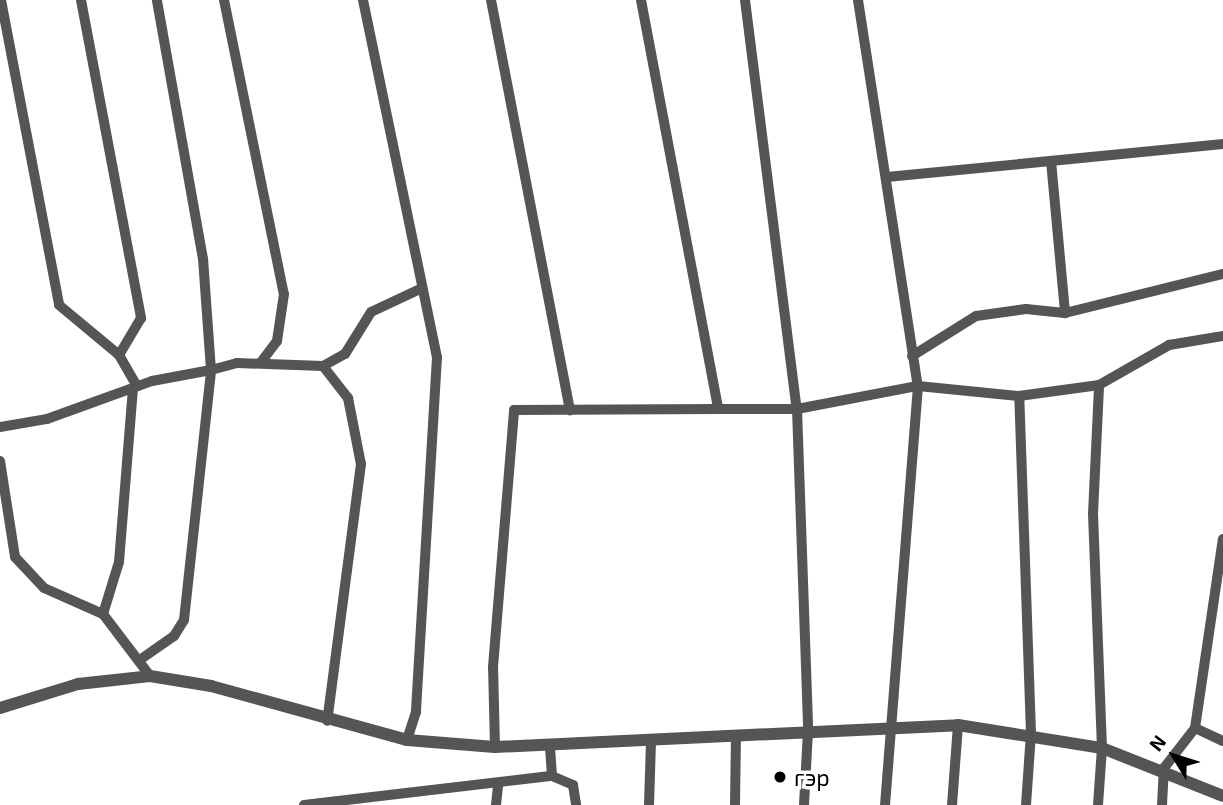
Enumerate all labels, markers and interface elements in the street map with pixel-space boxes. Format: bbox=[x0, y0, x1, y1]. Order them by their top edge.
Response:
north arrow bbox=[1139, 721, 1209, 791]
text: N bbox=[1144, 730, 1170, 755]
place label: гэр bbox=[794, 763, 830, 791]
marker: гэр bbox=[772, 769, 788, 785]

